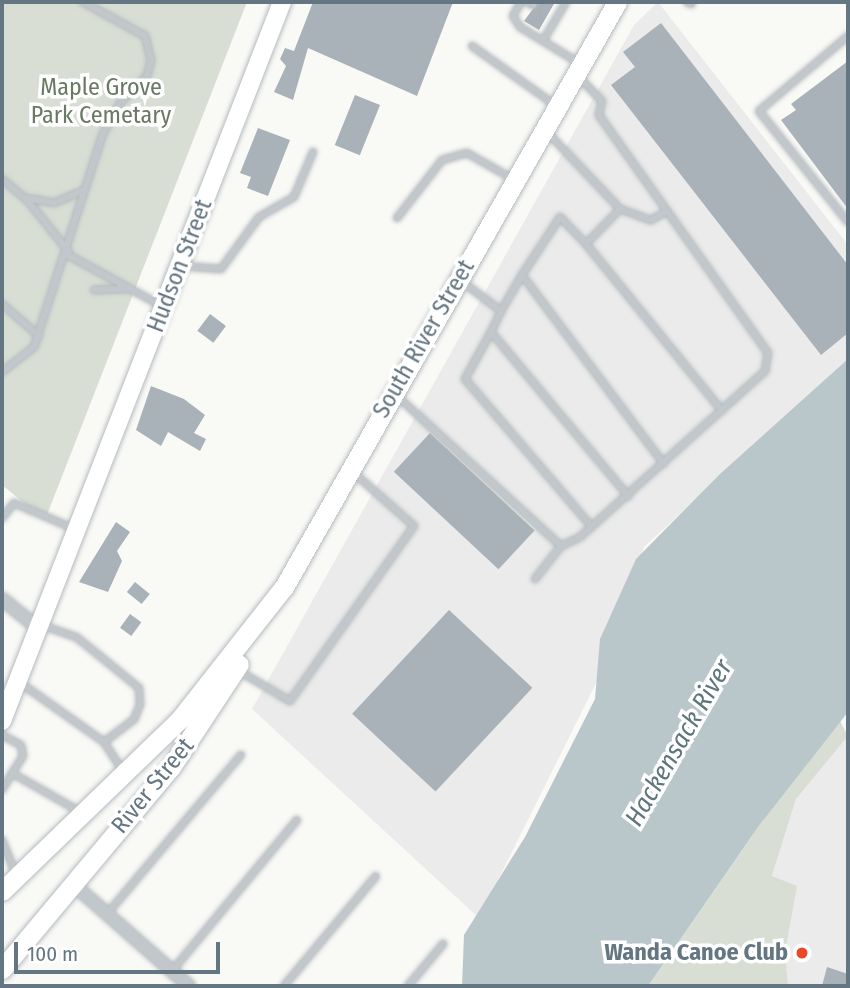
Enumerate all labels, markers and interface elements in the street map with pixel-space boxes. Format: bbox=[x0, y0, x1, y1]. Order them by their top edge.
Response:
park label: Maple Grove Park Cemetary bbox=[31, 74, 171, 130]
street label: Hudson Street bbox=[141, 195, 219, 337]
street label: South River Street bbox=[367, 255, 481, 423]
water label: Hackensack River bbox=[619, 654, 739, 832]
street label: River Street bbox=[106, 732, 200, 840]
scale bar bbox=[18, 928, 224, 972]
place label: Wanda Canoe Club bbox=[604, 939, 788, 967]
text: 100 m bbox=[27, 941, 78, 967]
marker: Wanda Canoe Club bbox=[794, 945, 810, 961]

